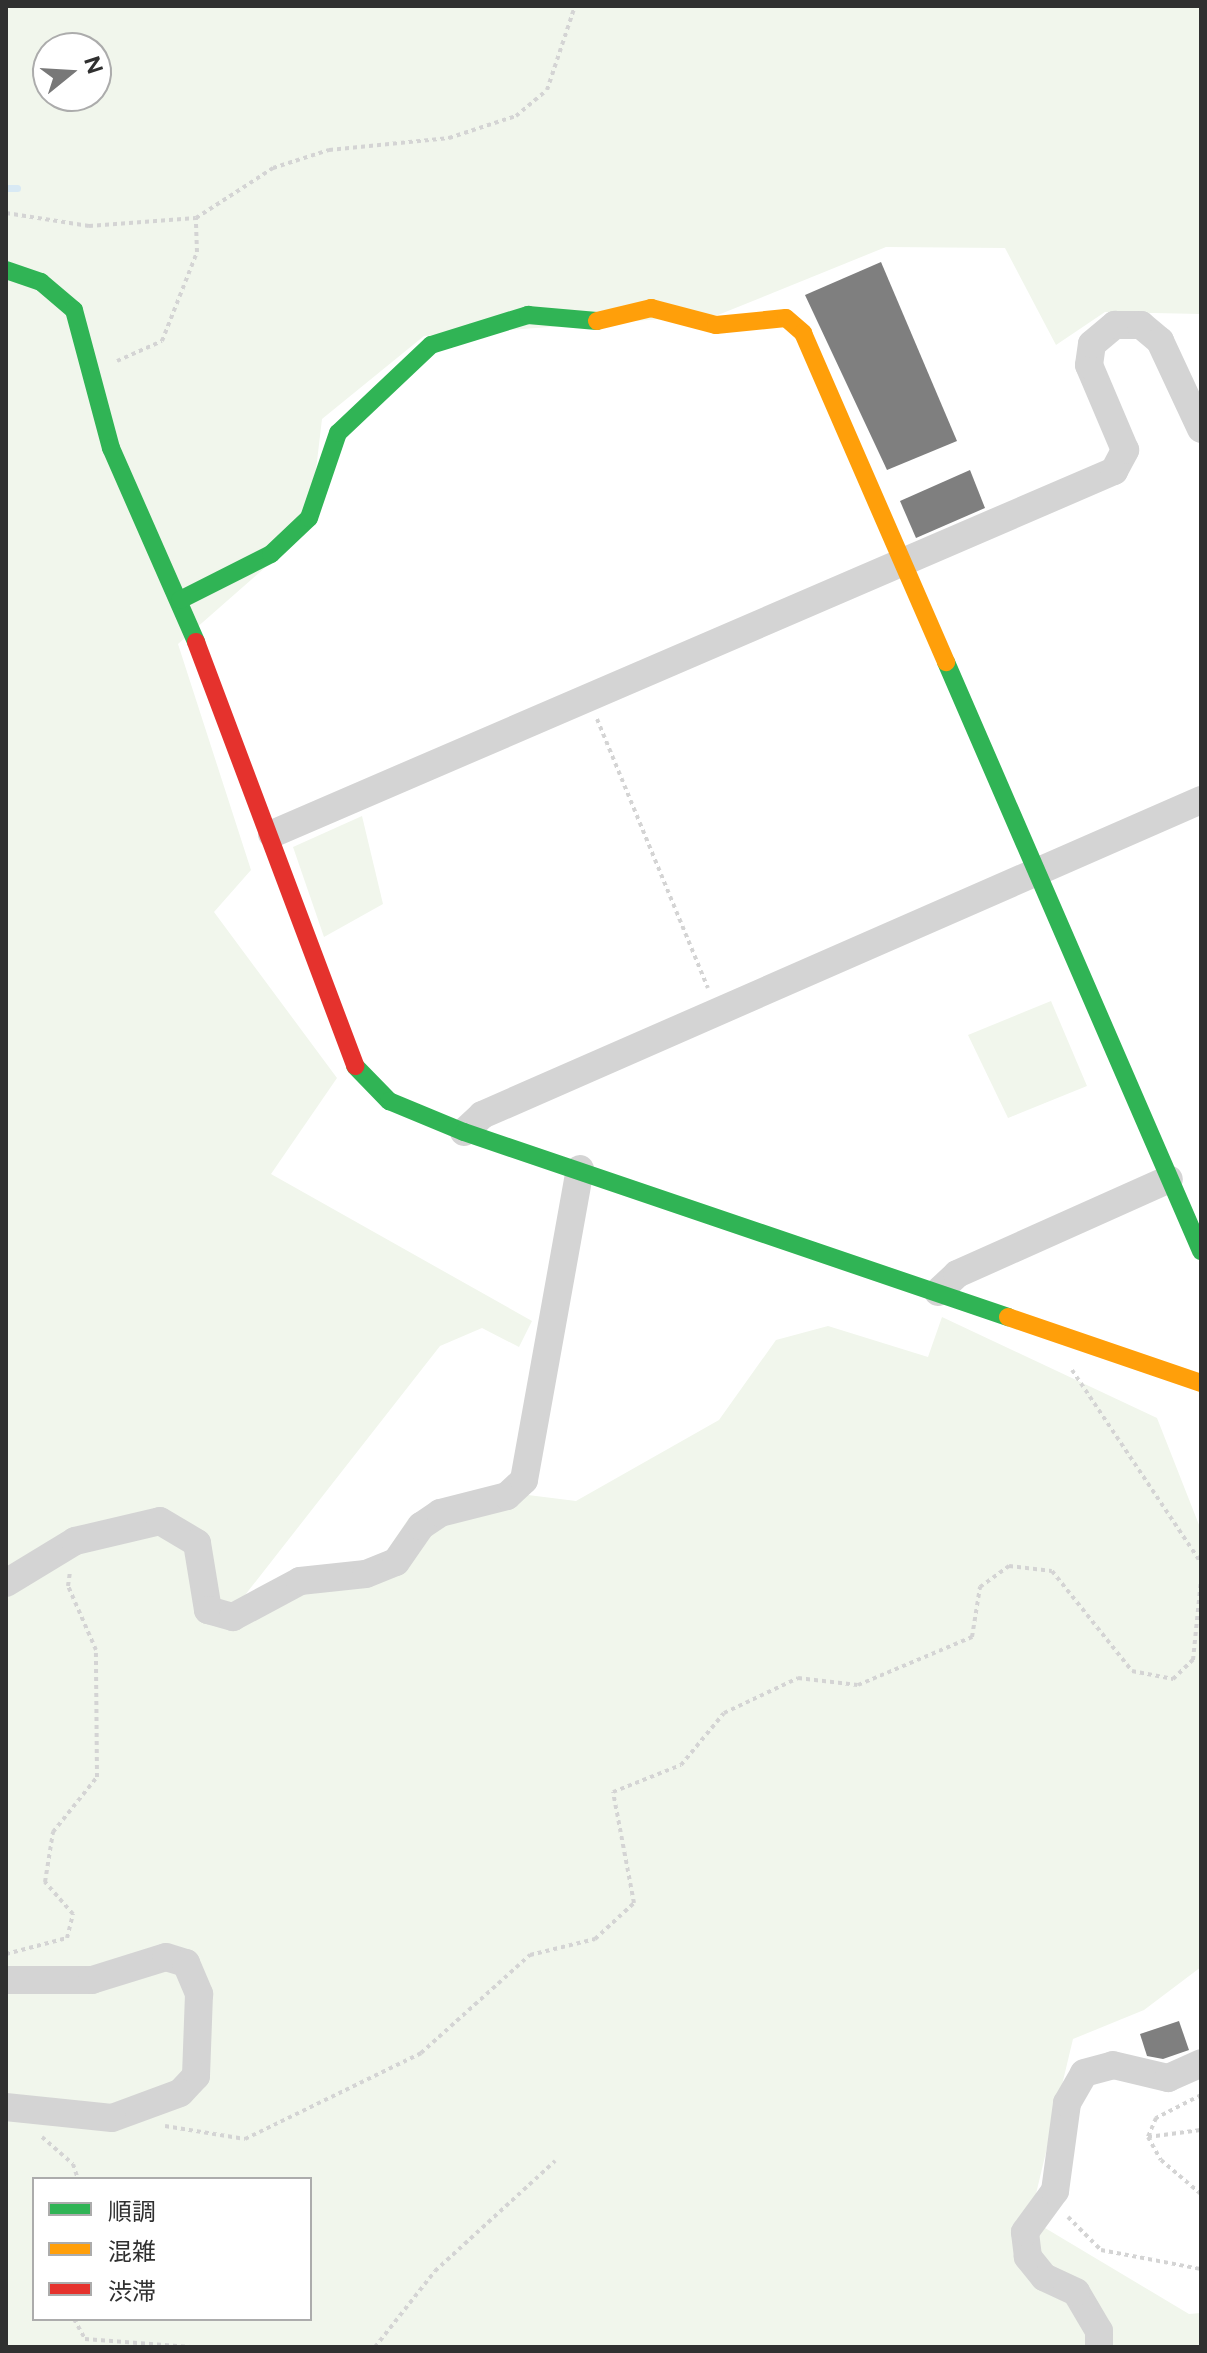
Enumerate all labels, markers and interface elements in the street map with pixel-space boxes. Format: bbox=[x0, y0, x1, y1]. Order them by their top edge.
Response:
north arrow bbox=[32, 32, 112, 112]
text: N bbox=[78, 53, 109, 77]
legend bbox=[32, 2177, 312, 2321]
text: 順調 bbox=[108, 2197, 156, 2226]
text: 混雑 bbox=[108, 2237, 156, 2266]
text: 渋滞 bbox=[108, 2277, 156, 2306]

